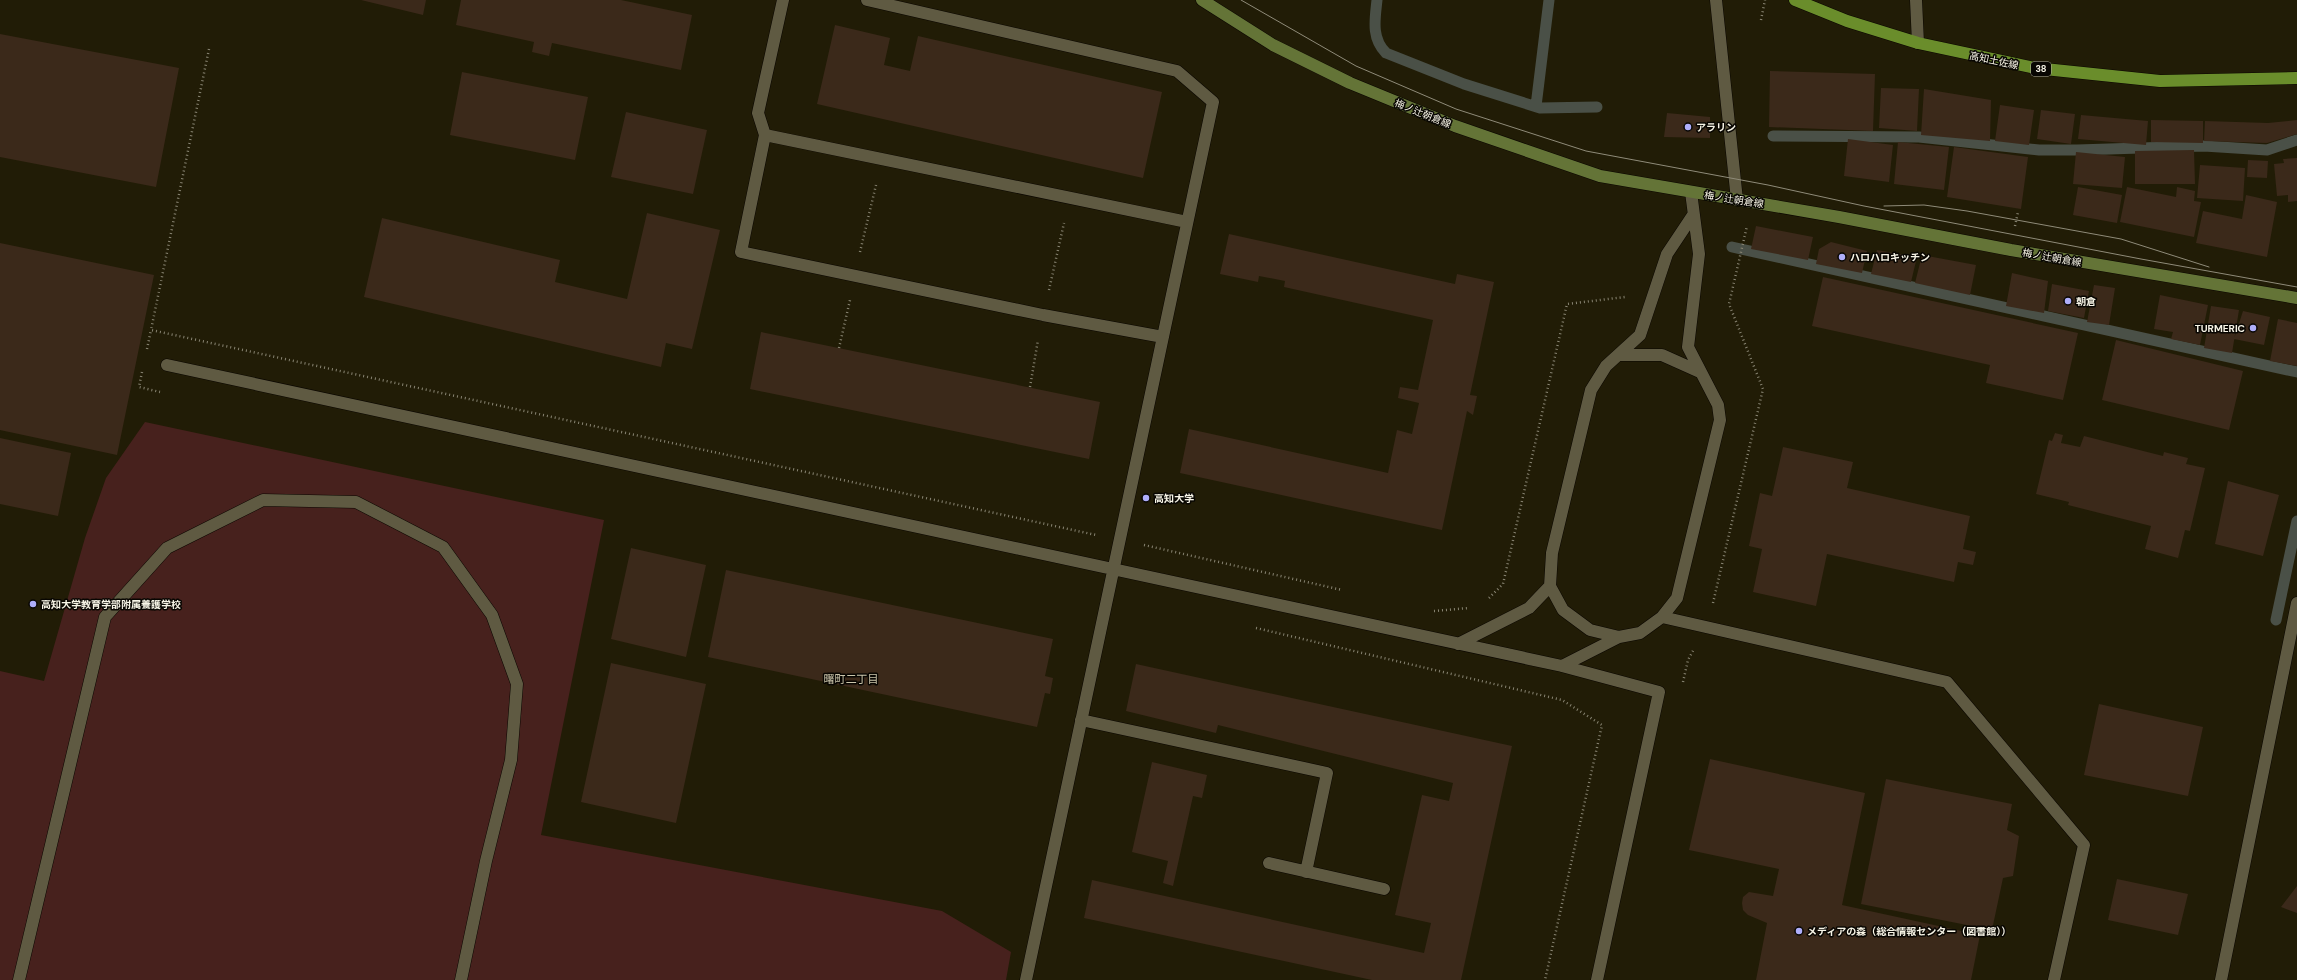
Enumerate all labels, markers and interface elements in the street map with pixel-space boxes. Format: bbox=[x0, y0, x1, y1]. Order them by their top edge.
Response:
street label: 高知土佐線 bbox=[1968, 49, 2020, 72]
road number: 38 bbox=[2031, 62, 2051, 76]
street label: 梅ノ辻朝倉線 bbox=[1393, 96, 1453, 131]
place label: アラリン bbox=[1696, 121, 1736, 134]
marker: アラリン bbox=[1683, 122, 1693, 132]
street label: 梅ノ辻朝倉線 bbox=[1703, 188, 1765, 211]
street label: 梅ノ辻朝倉線 bbox=[2021, 246, 2083, 269]
place label: ハロハロキッチン bbox=[1850, 251, 1930, 264]
marker: ハロハロキッチン bbox=[1837, 252, 1847, 262]
place label: 朝倉 bbox=[2076, 295, 2096, 308]
marker: 朝倉 bbox=[2063, 296, 2073, 306]
place label: TURMERIC bbox=[2195, 322, 2245, 335]
marker: TURMERIC bbox=[2248, 323, 2258, 333]
place label: 高知大学 bbox=[1154, 492, 1194, 505]
marker: 高知大学 bbox=[1141, 493, 1151, 503]
place label: 高知大学教育学部附属養護学校 bbox=[41, 598, 181, 611]
marker: 高知大学教育学部附属養護学校 bbox=[28, 599, 38, 609]
district label: 曙町二丁目 bbox=[824, 672, 879, 686]
place label: メディアの森（総合情報センター（図書館）） bbox=[1807, 925, 2011, 938]
marker: メディアの森（総合情報センター（図書館）） bbox=[1794, 926, 1804, 936]

